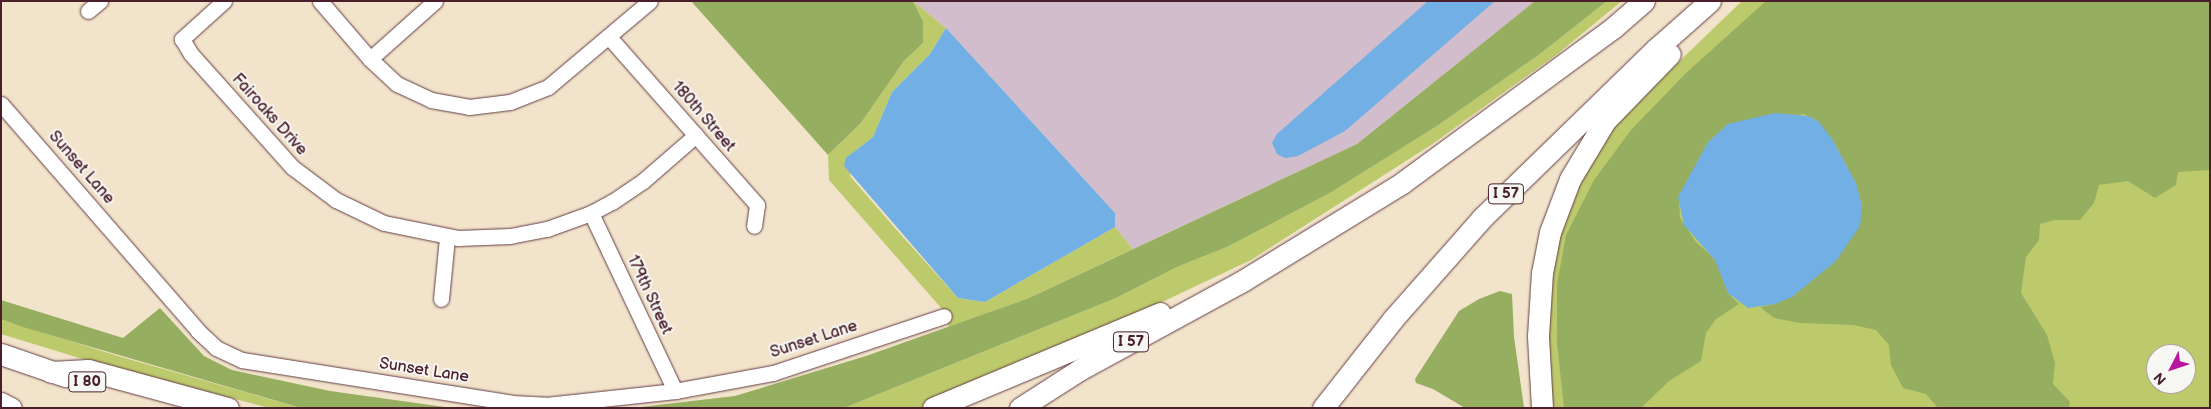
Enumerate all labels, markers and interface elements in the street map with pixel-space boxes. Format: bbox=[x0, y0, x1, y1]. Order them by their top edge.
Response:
street label: Fairoaks Drive bbox=[227, 70, 311, 160]
street label: 180th Street bbox=[667, 78, 739, 156]
street label: Sunset Lane bbox=[44, 128, 118, 208]
road number: I 57 bbox=[1487, 182, 1525, 206]
street label: 179th Street bbox=[622, 252, 676, 338]
street label: Sunset Lane bbox=[768, 317, 860, 363]
road number: I 57 bbox=[1112, 330, 1150, 354]
north arrow bbox=[2146, 344, 2196, 394]
street label: Sunset Lane bbox=[378, 354, 470, 388]
text: N bbox=[2150, 369, 2170, 388]
road number: I 80 bbox=[67, 370, 107, 394]

